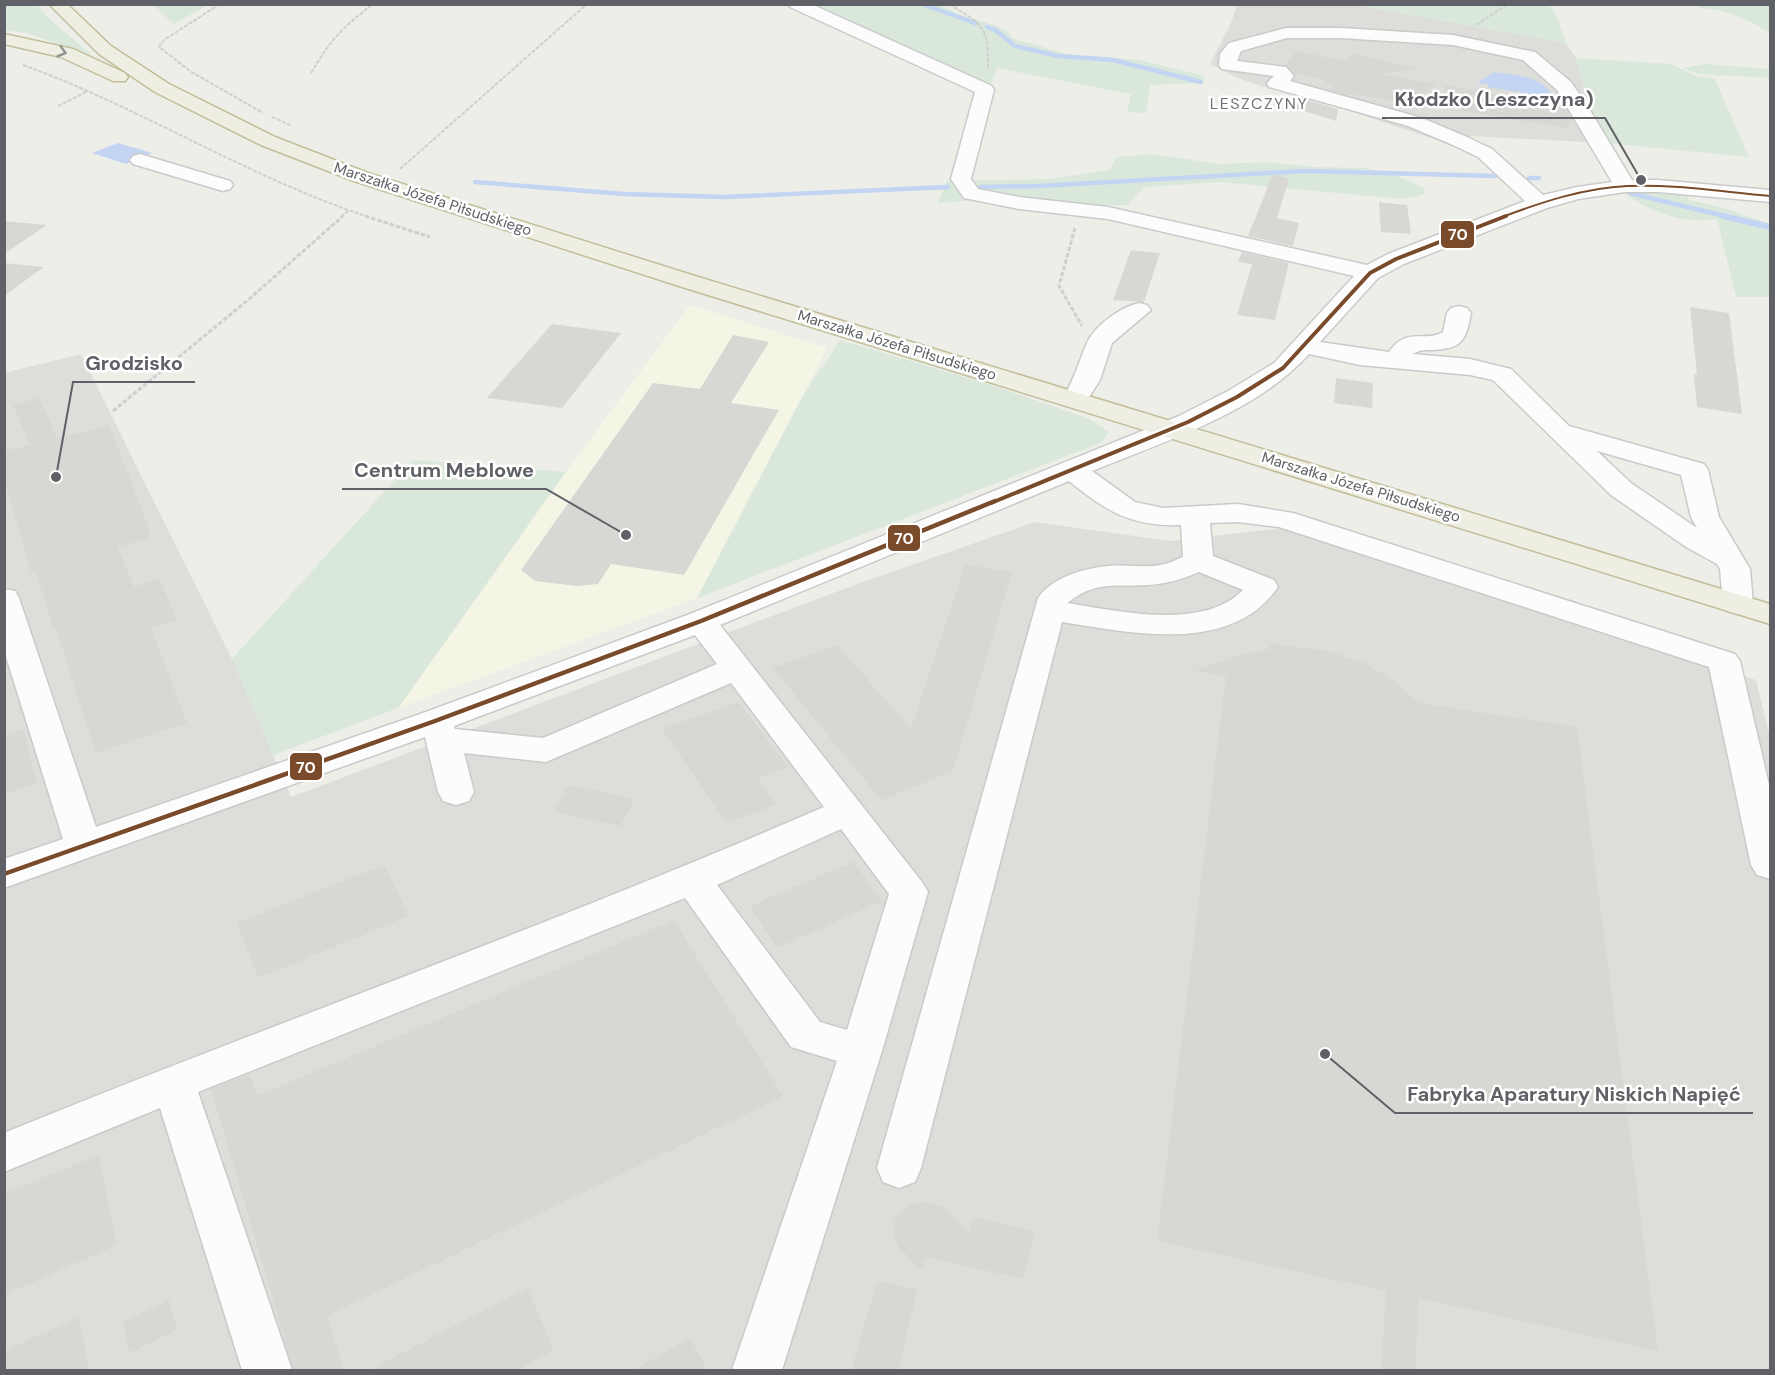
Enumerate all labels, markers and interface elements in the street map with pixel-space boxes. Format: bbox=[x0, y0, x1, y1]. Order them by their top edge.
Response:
one-way arrow bbox=[56, 45, 66, 57]
callout: Kłodzko (Leszczyna) bbox=[1382, 80, 1605, 118]
text: Kłodzko (Leszczyna) bbox=[1394, 86, 1594, 112]
district label: LESZCZYNY bbox=[1210, 93, 1308, 114]
street label: Marszałka Józefa Piłsudskiego bbox=[332, 158, 535, 240]
line badge: 70 bbox=[1440, 220, 1475, 249]
text: 70 bbox=[1448, 224, 1468, 245]
street label: Marszałka Józefa Piłsudskiego bbox=[795, 305, 999, 385]
callout: Grodzisko bbox=[73, 344, 195, 382]
text: Grodzisko bbox=[85, 350, 183, 376]
street label: Marszałka Józefa Piłsudskiego bbox=[1259, 447, 1463, 527]
callout: Centrum Meblowe bbox=[342, 451, 546, 489]
text: Centrum Meblowe bbox=[354, 457, 534, 483]
line badge: 70 bbox=[887, 524, 921, 552]
text: 70 bbox=[894, 528, 914, 549]
line badge: 70 bbox=[289, 752, 323, 781]
text: 70 bbox=[296, 757, 316, 778]
callout: Fabryka Aparatury Niskich Napięć bbox=[1395, 1075, 1753, 1113]
text: Fabryka Aparatury Niskich Napięć bbox=[1407, 1081, 1741, 1107]

